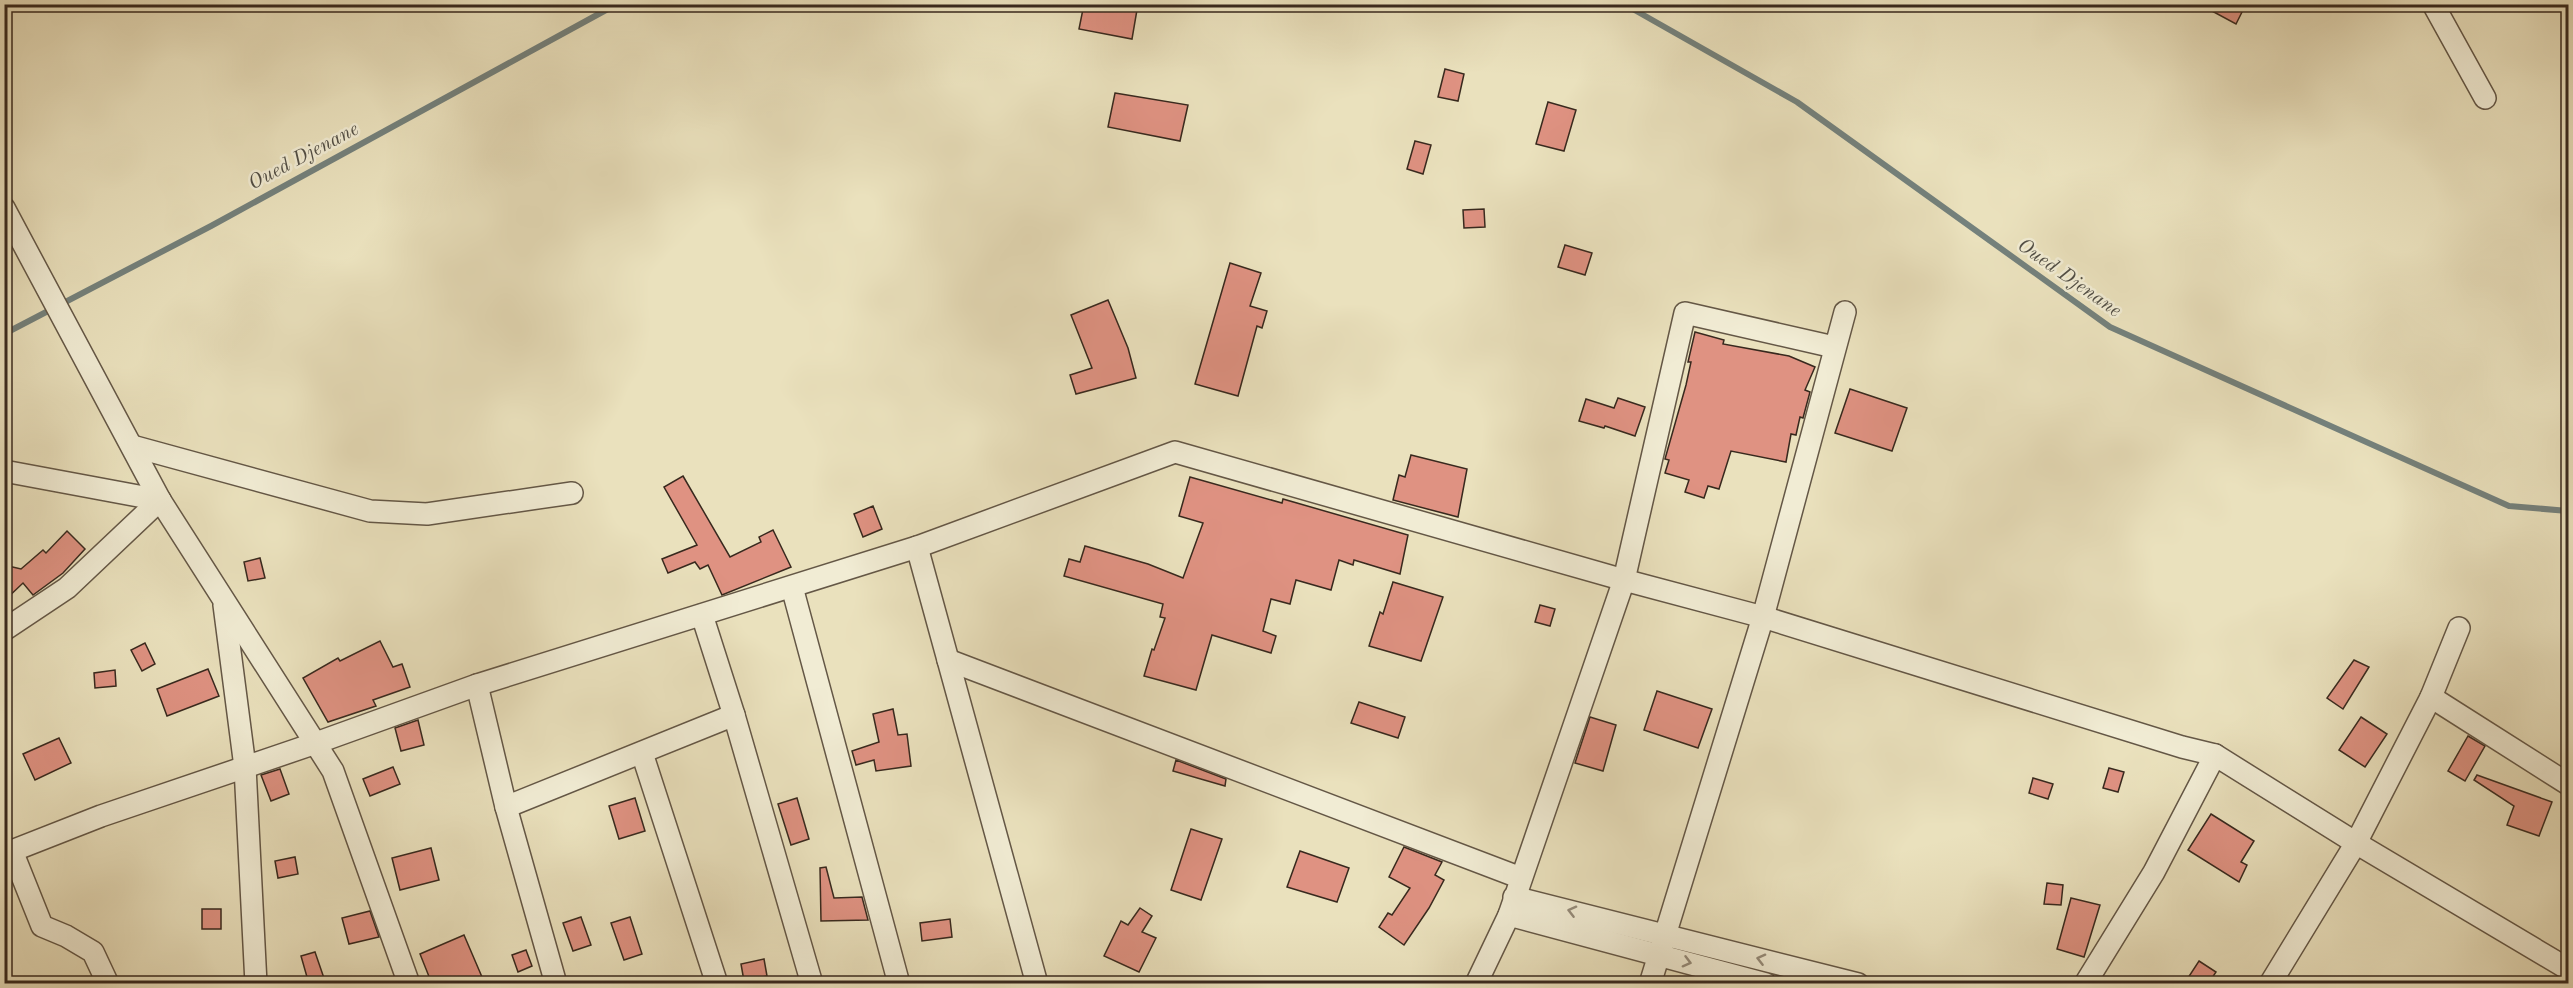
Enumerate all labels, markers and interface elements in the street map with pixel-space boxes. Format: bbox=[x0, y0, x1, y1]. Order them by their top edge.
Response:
water label: Oued Djenane bbox=[246, 119, 362, 194]
water label: Oued Djenane bbox=[2013, 236, 2124, 322]
one-way arrow bbox=[1567, 906, 1577, 918]
one-way arrow bbox=[1756, 953, 1766, 966]
one-way arrow bbox=[1682, 955, 1692, 968]

